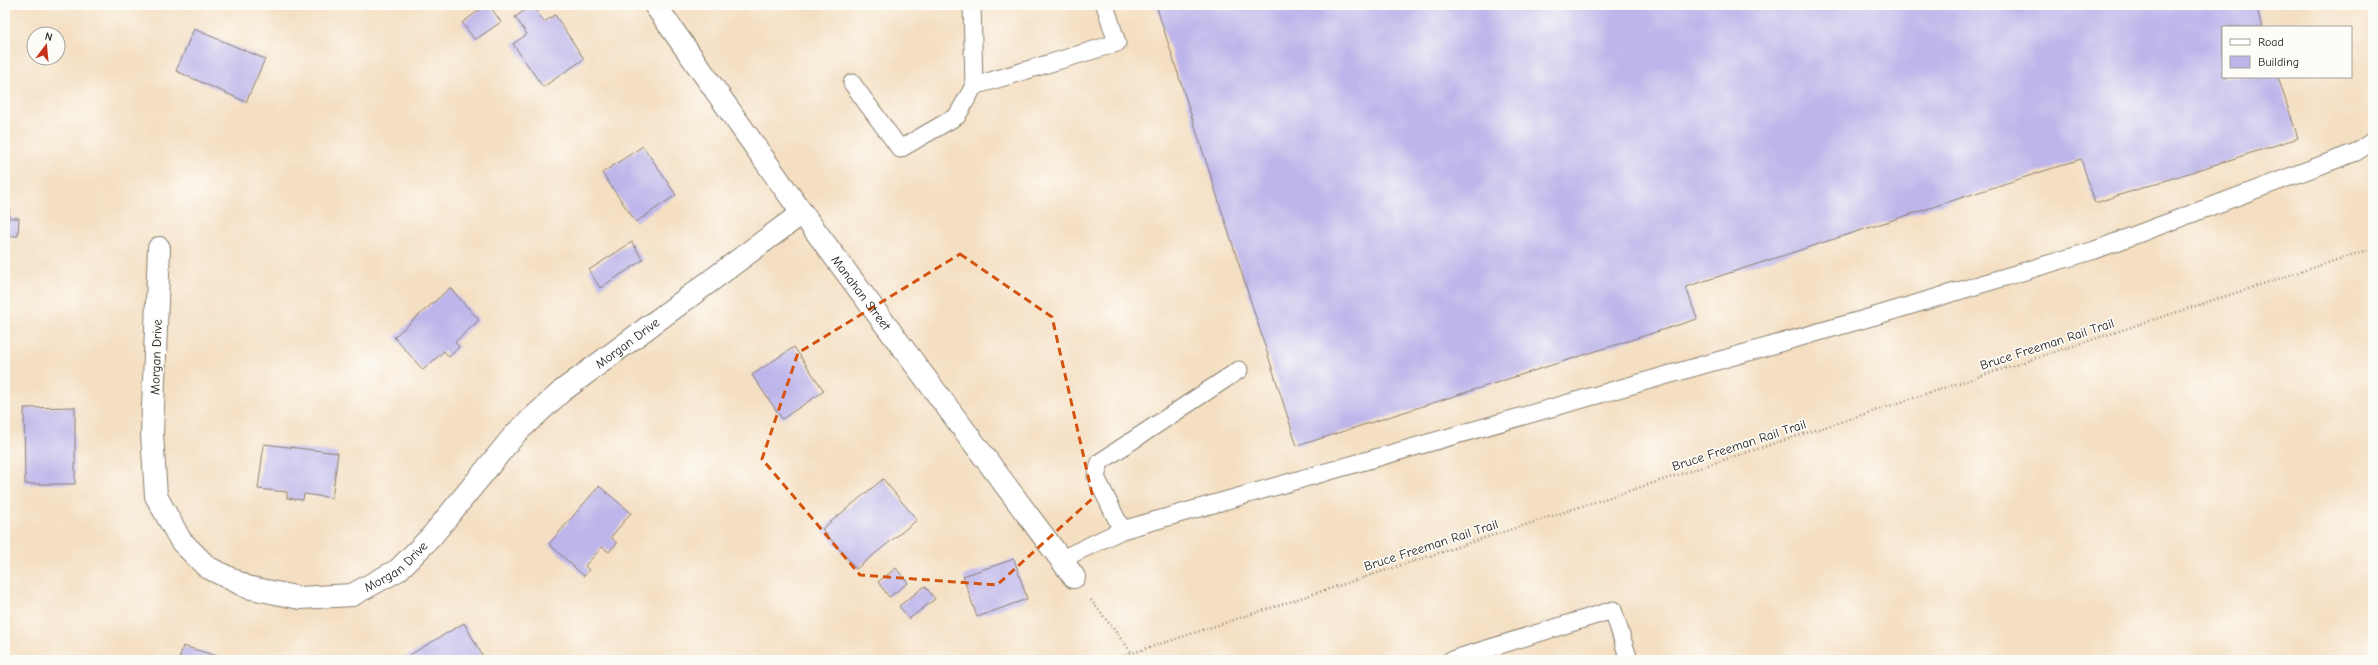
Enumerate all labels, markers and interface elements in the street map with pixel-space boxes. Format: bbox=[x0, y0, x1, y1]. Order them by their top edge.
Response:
north arrow bbox=[26, 26, 66, 66]
legend bbox=[2222, 26, 2352, 78]
text: N bbox=[43, 30, 54, 44]
text: Road bbox=[2258, 35, 2284, 49]
text: Building bbox=[2258, 55, 2299, 69]
street label: Manahan Street bbox=[829, 252, 895, 334]
street label: Morgan Drive bbox=[592, 314, 662, 371]
street label: Bruce Freeman Rail Trail bbox=[1978, 315, 2116, 373]
street label: Morgan Drive bbox=[147, 318, 165, 395]
street label: Bruce Freeman Rail Trail bbox=[1670, 416, 1808, 474]
street label: Bruce Freeman Rail Trail bbox=[1362, 516, 1500, 574]
street label: Morgan Drive bbox=[361, 537, 431, 595]

